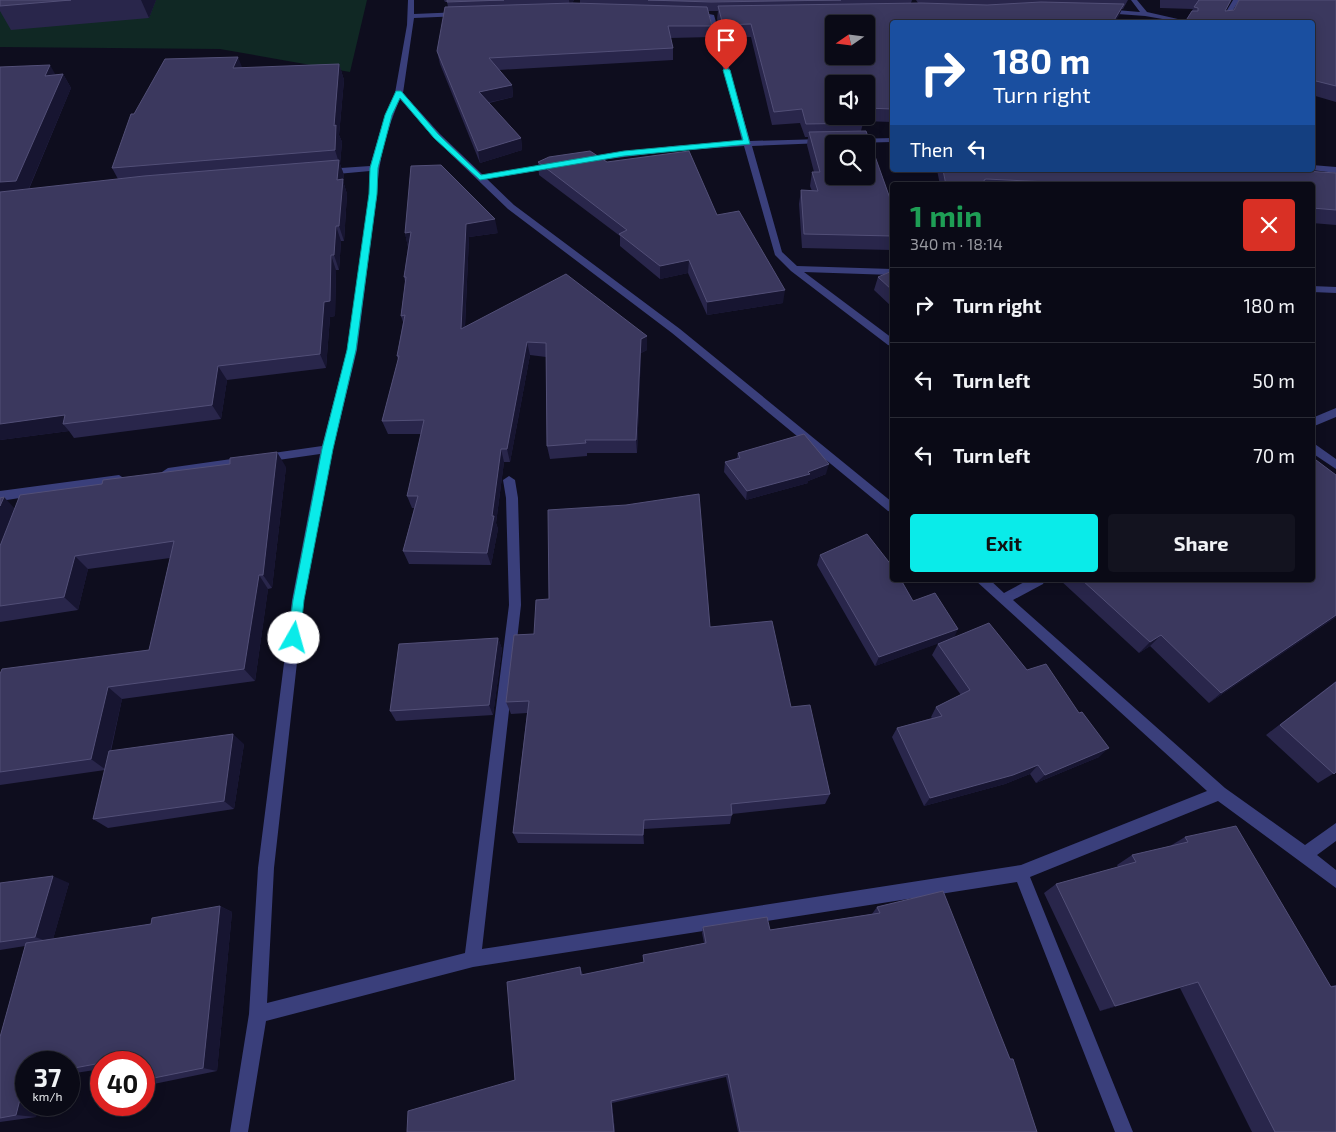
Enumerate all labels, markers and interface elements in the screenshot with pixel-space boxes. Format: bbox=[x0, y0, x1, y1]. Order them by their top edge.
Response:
north arrow bbox=[825, 15, 875, 65]
map controls bbox=[825, 15, 875, 185]
pin bbox=[705, 19, 747, 70]
icon: arrive bbox=[712, 26, 740, 54]
text: 180 m bbox=[993, 39, 1090, 81]
icon: right bbox=[910, 40, 975, 105]
button: sound bbox=[825, 75, 875, 125]
text: Turn right bbox=[993, 81, 1091, 107]
button: search bbox=[825, 135, 875, 185]
icon: left bbox=[963, 135, 991, 163]
text: Then bbox=[910, 138, 953, 161]
text: 1 min bbox=[910, 197, 982, 233]
button: close bbox=[1243, 199, 1295, 251]
text: 340 m · 18:14 bbox=[910, 234, 1003, 253]
icon: right bbox=[910, 291, 938, 319]
text: Turn right bbox=[953, 294, 1041, 317]
text: 180 m bbox=[1244, 294, 1295, 317]
icon: left bbox=[910, 366, 938, 394]
text: Turn left bbox=[953, 369, 1030, 392]
text: 50 m bbox=[1252, 369, 1295, 392]
icon: left bbox=[910, 441, 938, 469]
text: Turn left bbox=[953, 444, 1030, 467]
text: 70 m bbox=[1253, 444, 1295, 467]
button: Exit bbox=[910, 514, 1098, 572]
button: Share bbox=[1108, 514, 1295, 572]
position arrow bbox=[267, 611, 319, 663]
speed limit sign: 40 bbox=[90, 1051, 155, 1116]
text: 37 bbox=[34, 1062, 61, 1092]
text: km/h bbox=[33, 1089, 62, 1103]

